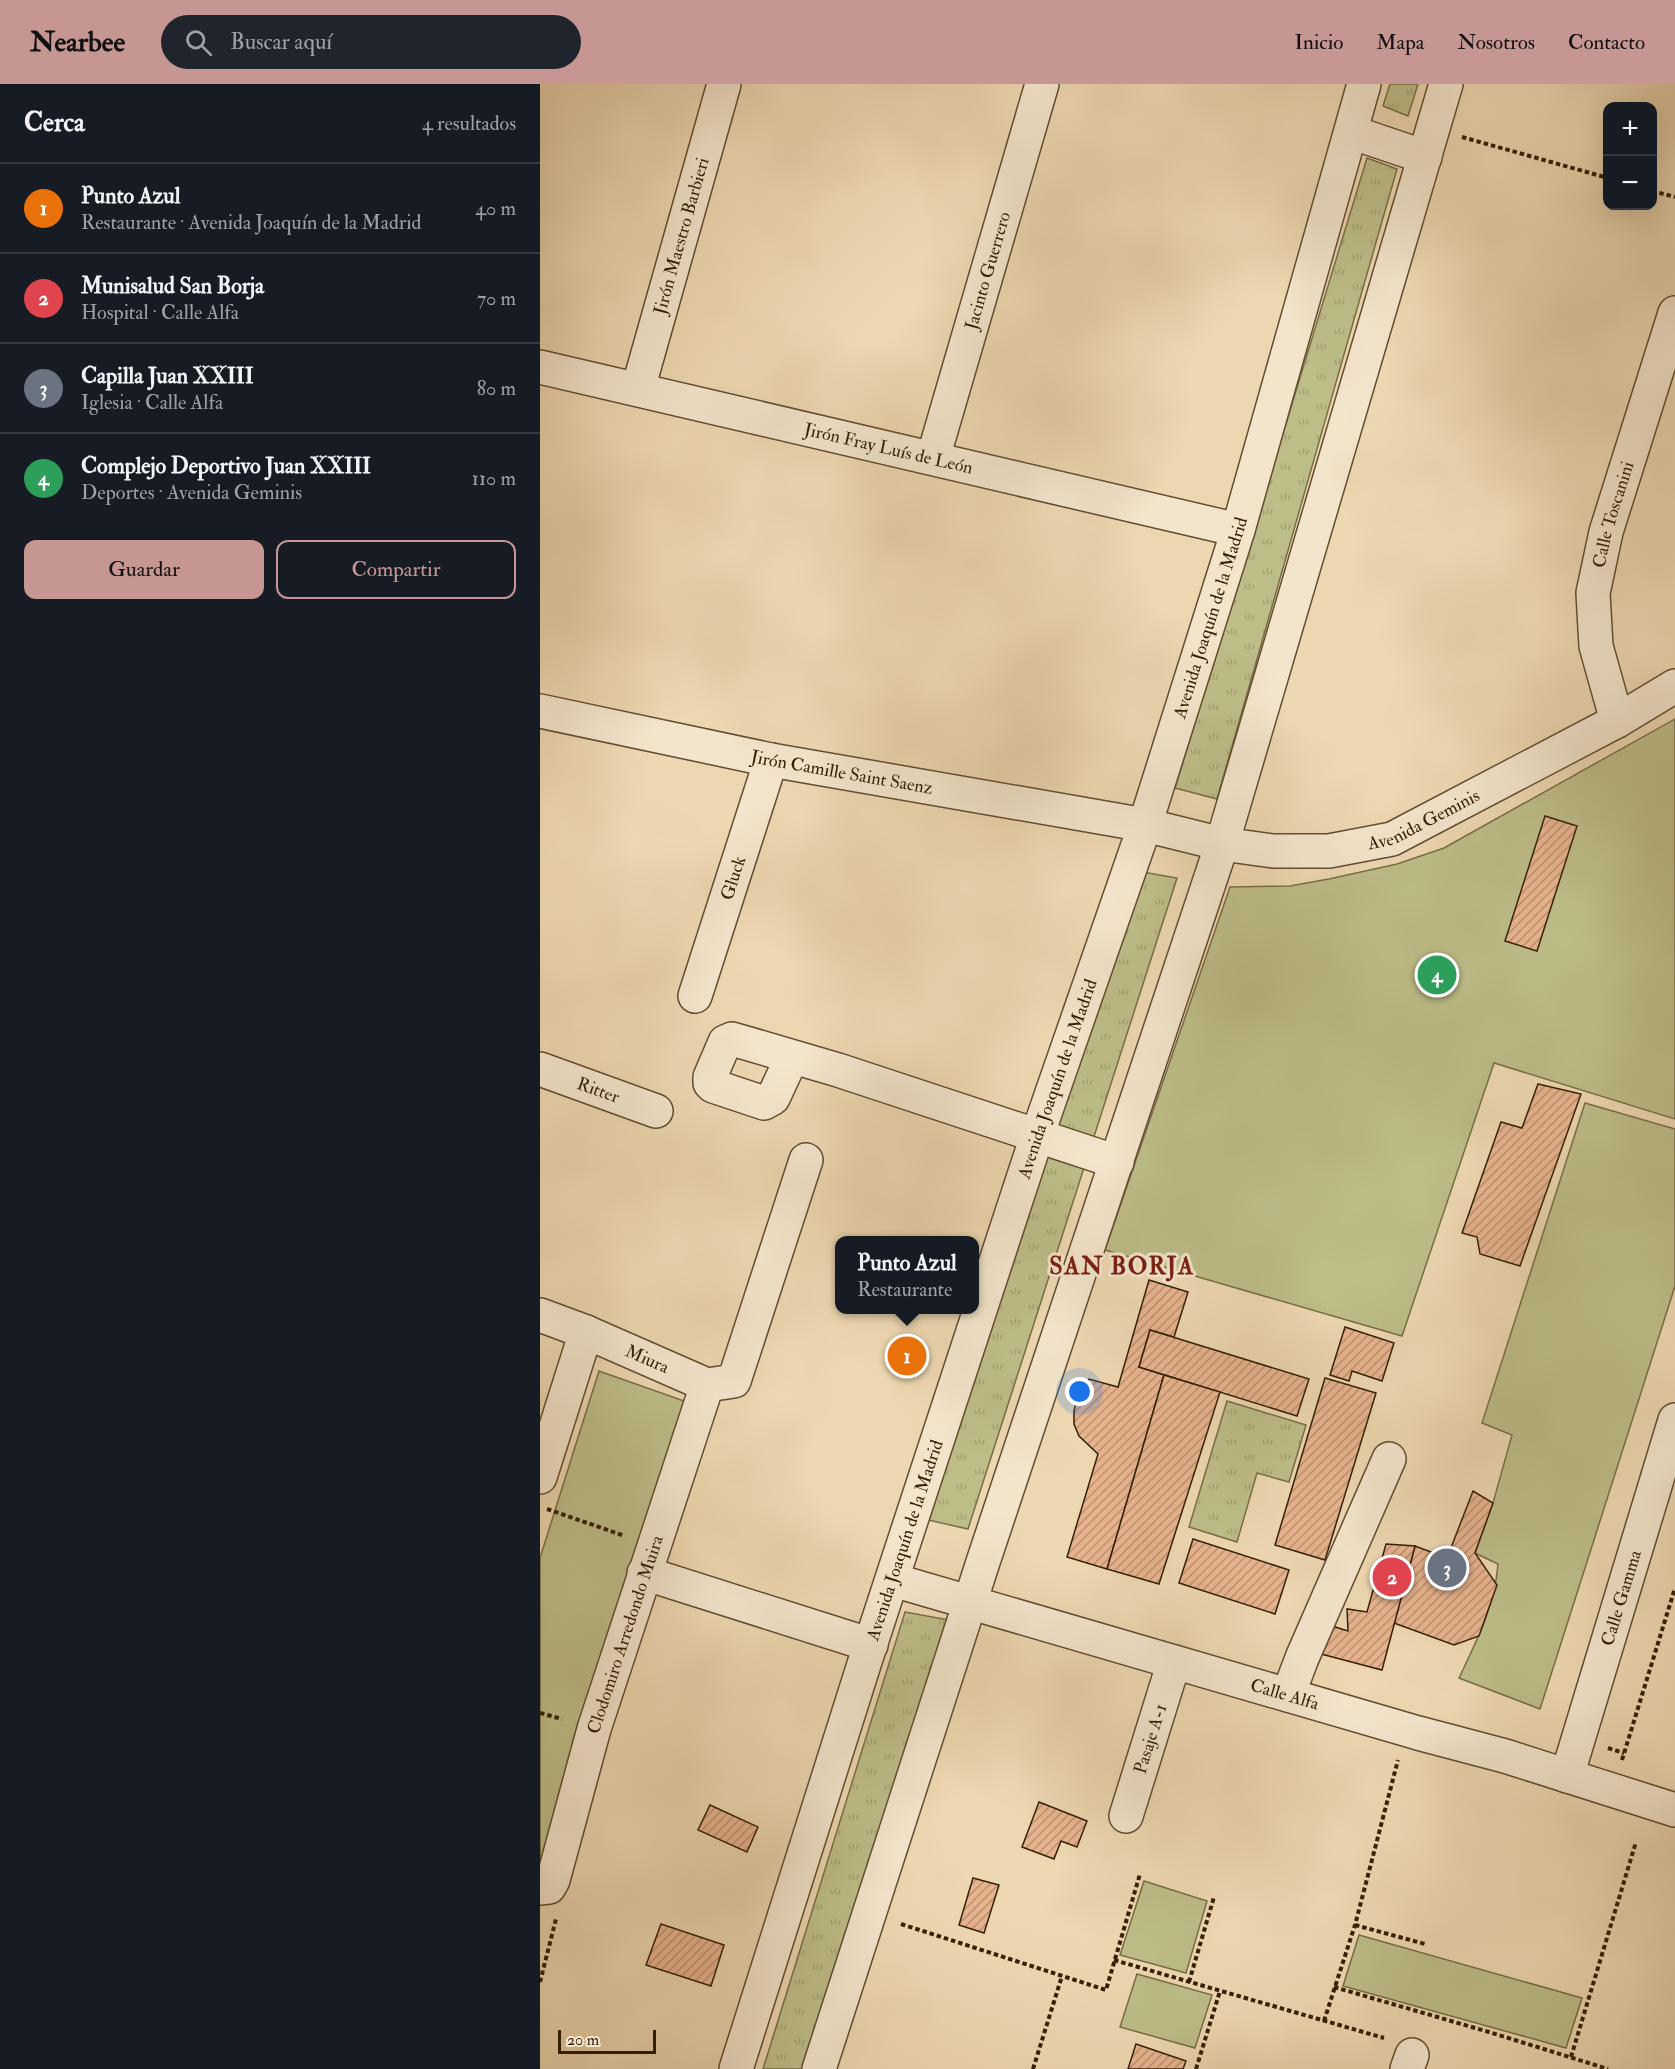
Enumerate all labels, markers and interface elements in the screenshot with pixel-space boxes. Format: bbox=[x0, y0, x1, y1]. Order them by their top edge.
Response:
search box bbox=[161, 15, 581, 69]
text: Nearbee bbox=[30, 25, 125, 60]
icon: search bbox=[182, 26, 215, 59]
text: Buscar aquí bbox=[230, 28, 332, 56]
text: Inicio bbox=[1294, 29, 1343, 56]
text: Mapa bbox=[1376, 29, 1424, 56]
text: Nosotros bbox=[1457, 29, 1535, 56]
text: Contacto bbox=[1568, 29, 1645, 56]
map controls bbox=[1603, 102, 1657, 210]
button: + bbox=[1603, 102, 1657, 156]
text: Cerca bbox=[24, 107, 85, 139]
text: 4 resultados bbox=[422, 111, 516, 136]
street label: Jirón Maestro Barbieri bbox=[648, 155, 714, 318]
button: − bbox=[1603, 156, 1657, 210]
text: Punto Azul bbox=[81, 182, 180, 210]
text: 1 bbox=[40, 196, 47, 221]
text: 40 m bbox=[475, 196, 516, 221]
street label: Jacinto Guerrero bbox=[959, 209, 1016, 334]
text: Restaurante · Avenida Joaquín de la Madrid bbox=[81, 210, 421, 235]
text: Munisalud San Borja bbox=[81, 272, 264, 300]
text: 2 bbox=[38, 286, 49, 311]
text: 70 m bbox=[477, 286, 516, 311]
text: Hospital · Calle Alfa bbox=[81, 300, 239, 325]
text: Capilla Juan XXIII bbox=[81, 362, 254, 390]
text: 3 bbox=[40, 376, 47, 401]
text: 80 m bbox=[477, 376, 516, 401]
text: Iglesia · Calle Alfa bbox=[81, 390, 223, 415]
street label: Jirón Fray Luís de León bbox=[801, 417, 975, 479]
text: Complejo Deportivo Juan XXIII bbox=[81, 452, 371, 480]
street label: Calle Toscanini bbox=[1587, 458, 1639, 570]
text: 4 bbox=[38, 466, 49, 491]
text: 110 m bbox=[472, 466, 516, 491]
text: Deportes · Avenida Geminis bbox=[81, 480, 302, 505]
street label: Avenida Joaquín de la Madrid bbox=[1168, 514, 1253, 722]
button: Guardar bbox=[24, 540, 264, 599]
button: Compartir bbox=[276, 540, 516, 599]
street label: Jirón Camille Saint Saenz bbox=[748, 744, 935, 799]
street label: Avenida Geminis bbox=[1365, 784, 1483, 855]
street label: Gluck bbox=[715, 853, 751, 903]
pin: 4 bbox=[1418, 952, 1456, 998]
street label: Avenida Joaquín de la Madrid bbox=[1012, 976, 1102, 1183]
street label: Ritter bbox=[574, 1072, 623, 1108]
popup bbox=[835, 1236, 979, 1314]
text: Punto Azul bbox=[857, 1249, 957, 1277]
district label: SAN BORJA bbox=[1049, 1251, 1195, 1282]
text: Restaurante bbox=[857, 1277, 952, 1302]
pin: 1 bbox=[888, 1334, 926, 1378]
street label: Miura bbox=[622, 1339, 673, 1379]
your location bbox=[1065, 1377, 1094, 1406]
street label: Avenida Joaquín de la Madrid bbox=[861, 1437, 948, 1644]
street label: Clodomiro Arredondo Muira bbox=[582, 1532, 669, 1737]
pin: 3 bbox=[1428, 1546, 1466, 1590]
street label: Calle Gamma bbox=[1596, 1547, 1647, 1649]
pin: 2 bbox=[1372, 1554, 1412, 1600]
street label: Calle Alfa bbox=[1248, 1673, 1322, 1715]
street label: Pasaje A-1 bbox=[1128, 1701, 1172, 1777]
scale bar bbox=[558, 2027, 656, 2054]
text: 20 m bbox=[567, 2030, 599, 2050]

